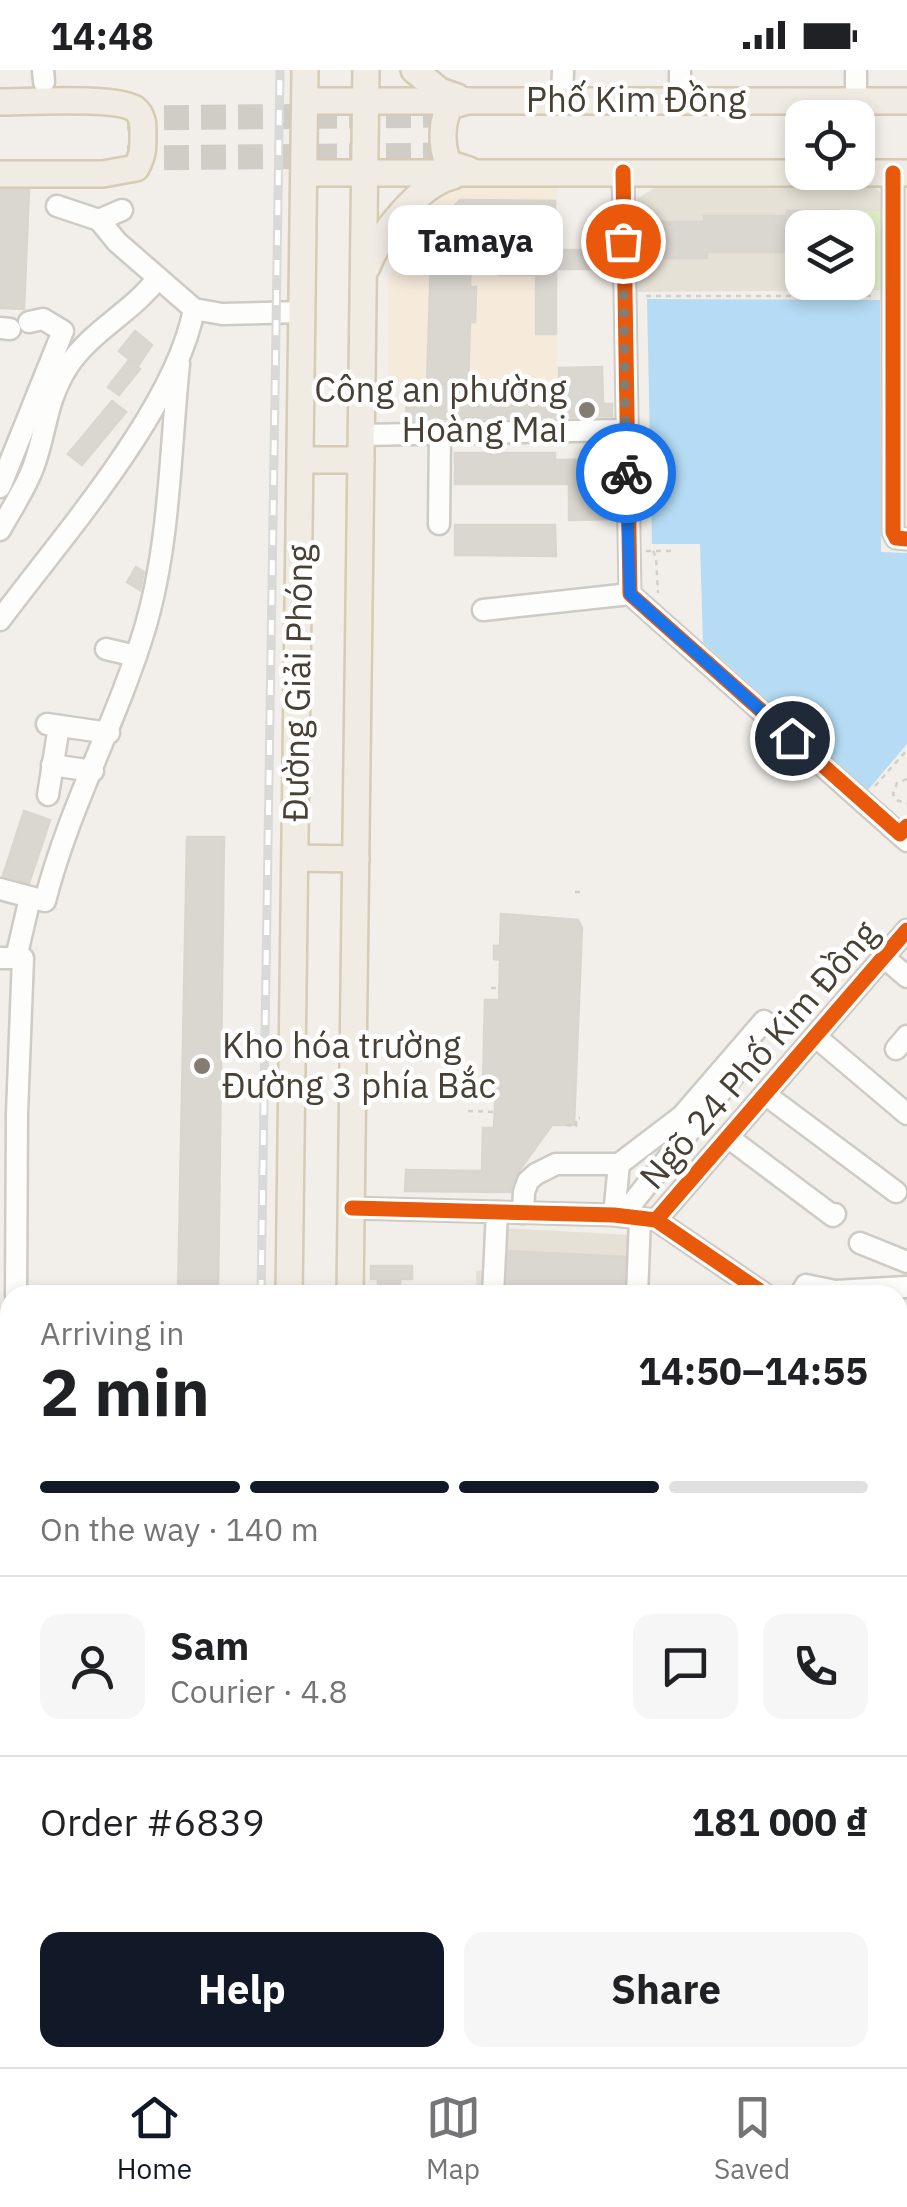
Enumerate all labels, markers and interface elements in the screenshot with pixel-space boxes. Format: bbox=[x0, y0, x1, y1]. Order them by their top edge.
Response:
text: 14:48 bbox=[50, 11, 154, 60]
street label: Phố Kim Đồng bbox=[526, 76, 747, 122]
map controls bbox=[785, 100, 875, 300]
button: locate bbox=[785, 100, 875, 190]
pin bbox=[581, 199, 666, 284]
callout: Tamaya bbox=[388, 206, 563, 276]
button: layers bbox=[785, 210, 875, 300]
icon: bag bbox=[596, 214, 651, 269]
text: Tamaya bbox=[417, 219, 534, 261]
place label: Công an phường Hoàng Mai bbox=[314, 366, 568, 452]
marker: Công an phường Hoàng Mai bbox=[576, 399, 598, 421]
courier bbox=[576, 423, 676, 523]
icon: bike bbox=[599, 446, 654, 501]
street label: Đường Giải Phóng bbox=[272, 543, 322, 822]
pin bbox=[750, 696, 835, 781]
icon: home bbox=[765, 711, 820, 766]
street label: Ngõ 24 Phố Kim Đồng bbox=[629, 910, 888, 1198]
place label: Kho hóa trường Đường 3 phía Bắc bbox=[222, 1022, 496, 1108]
marker: Kho hóa trường Đường 3 phía Bắc bbox=[191, 1055, 213, 1077]
text: Arriving in bbox=[40, 1312, 185, 1354]
text: 14:50–14:55 bbox=[638, 1346, 868, 1395]
text: 2 min bbox=[40, 1349, 210, 1434]
text: On the way · 140 m bbox=[40, 1508, 319, 1550]
button: person bbox=[40, 1614, 145, 1719]
button: chat bbox=[633, 1614, 738, 1719]
button: phone bbox=[763, 1614, 868, 1719]
text: Sam bbox=[170, 1621, 249, 1670]
text: Courier · 4.8 bbox=[170, 1670, 348, 1712]
text: Order #6839 bbox=[40, 1797, 265, 1846]
text: 181 000 ₫ bbox=[691, 1797, 868, 1846]
button: Help bbox=[40, 1932, 444, 2047]
button: Share bbox=[464, 1932, 868, 2047]
tab: Home bbox=[117, 2090, 192, 2187]
tab: Map bbox=[426, 2090, 481, 2187]
tab: Saved bbox=[714, 2090, 790, 2187]

